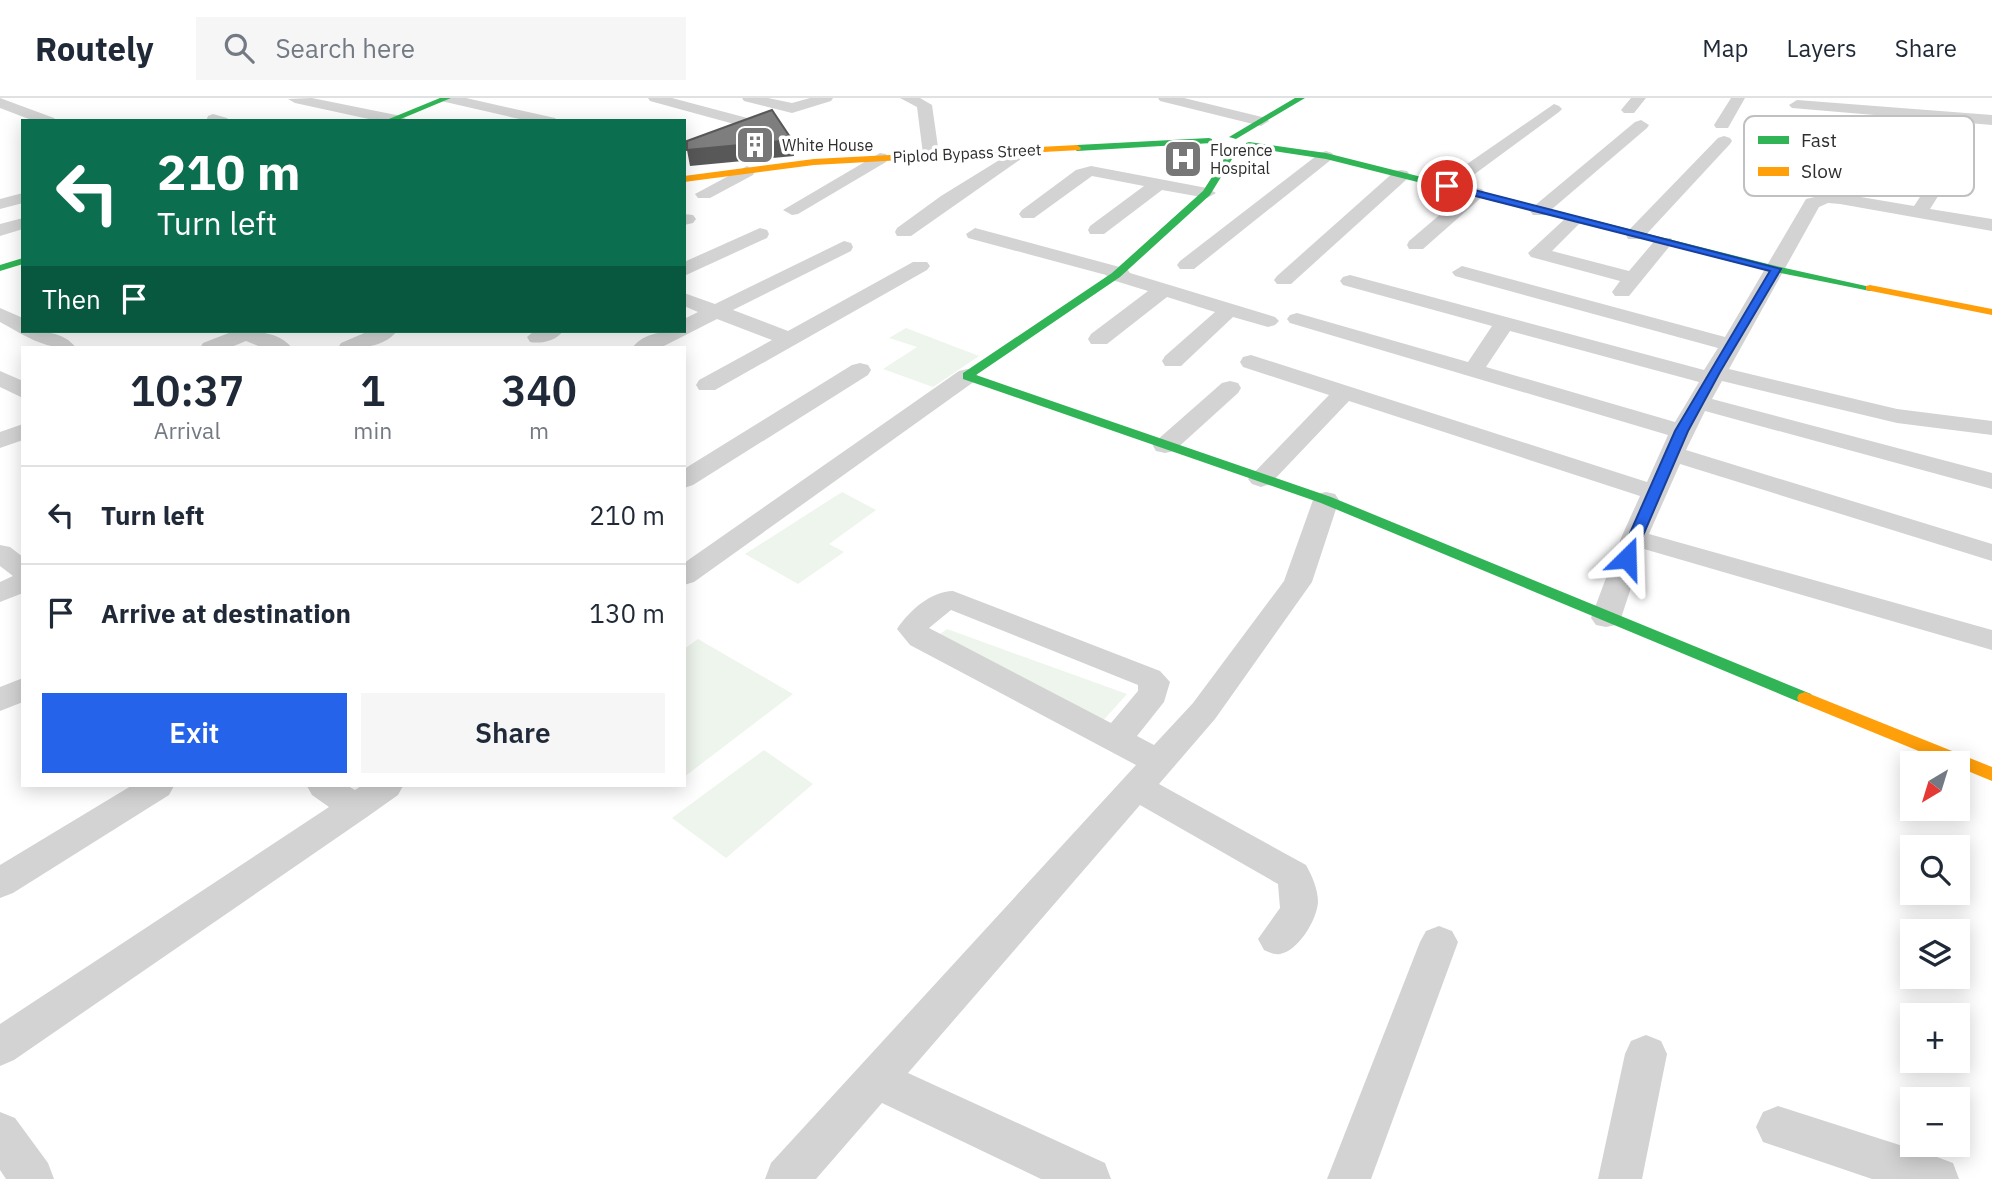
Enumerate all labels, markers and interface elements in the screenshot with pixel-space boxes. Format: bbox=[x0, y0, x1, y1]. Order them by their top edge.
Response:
search box bbox=[196, 17, 686, 80]
text: Routely bbox=[35, 27, 154, 70]
icon: search bbox=[220, 29, 258, 67]
text: Search here bbox=[276, 31, 415, 65]
text: Map bbox=[1702, 32, 1749, 64]
text: Layers bbox=[1787, 32, 1857, 64]
text: Share bbox=[1895, 32, 1957, 64]
legend bbox=[1744, 116, 1974, 196]
building icon: White House bbox=[734, 124, 776, 166]
text: Fast bbox=[1801, 128, 1837, 152]
place label: White House bbox=[782, 135, 874, 155]
hospital icon: Florence Hospital bbox=[1162, 138, 1204, 180]
street label: Piplod Bypass Street bbox=[892, 139, 1042, 167]
text: 210 m bbox=[157, 140, 301, 203]
place label: Florence Hospital bbox=[1210, 140, 1273, 178]
icon: left bbox=[42, 147, 133, 238]
pin bbox=[1417, 156, 1477, 216]
text: Slow bbox=[1801, 159, 1842, 183]
icon: arrive bbox=[1428, 167, 1466, 205]
text: Turn left bbox=[157, 202, 277, 244]
icon: arrive bbox=[115, 280, 153, 318]
text: Then bbox=[42, 282, 101, 316]
text: 10:37 bbox=[130, 363, 244, 418]
text: 1 bbox=[360, 363, 385, 418]
text: 340 bbox=[501, 363, 577, 418]
text: Arrival bbox=[154, 415, 221, 445]
text: min bbox=[353, 415, 392, 445]
text: m bbox=[529, 415, 549, 445]
icon: left bbox=[42, 496, 80, 534]
text: Turn left bbox=[101, 498, 204, 532]
text: 210 m bbox=[589, 498, 665, 532]
position arrow bbox=[1590, 521, 1664, 595]
icon: arrive bbox=[42, 594, 80, 632]
text: Arrive at destination bbox=[101, 596, 351, 630]
text: 130 m bbox=[589, 596, 665, 630]
button: Exit bbox=[42, 693, 347, 773]
button: Share bbox=[361, 693, 665, 773]
north arrow bbox=[1900, 751, 1970, 821]
map controls bbox=[1900, 751, 1970, 1157]
button: search bbox=[1900, 835, 1970, 905]
button: layers bbox=[1900, 919, 1970, 989]
button: + bbox=[1900, 1003, 1970, 1073]
button: − bbox=[1900, 1087, 1970, 1157]

